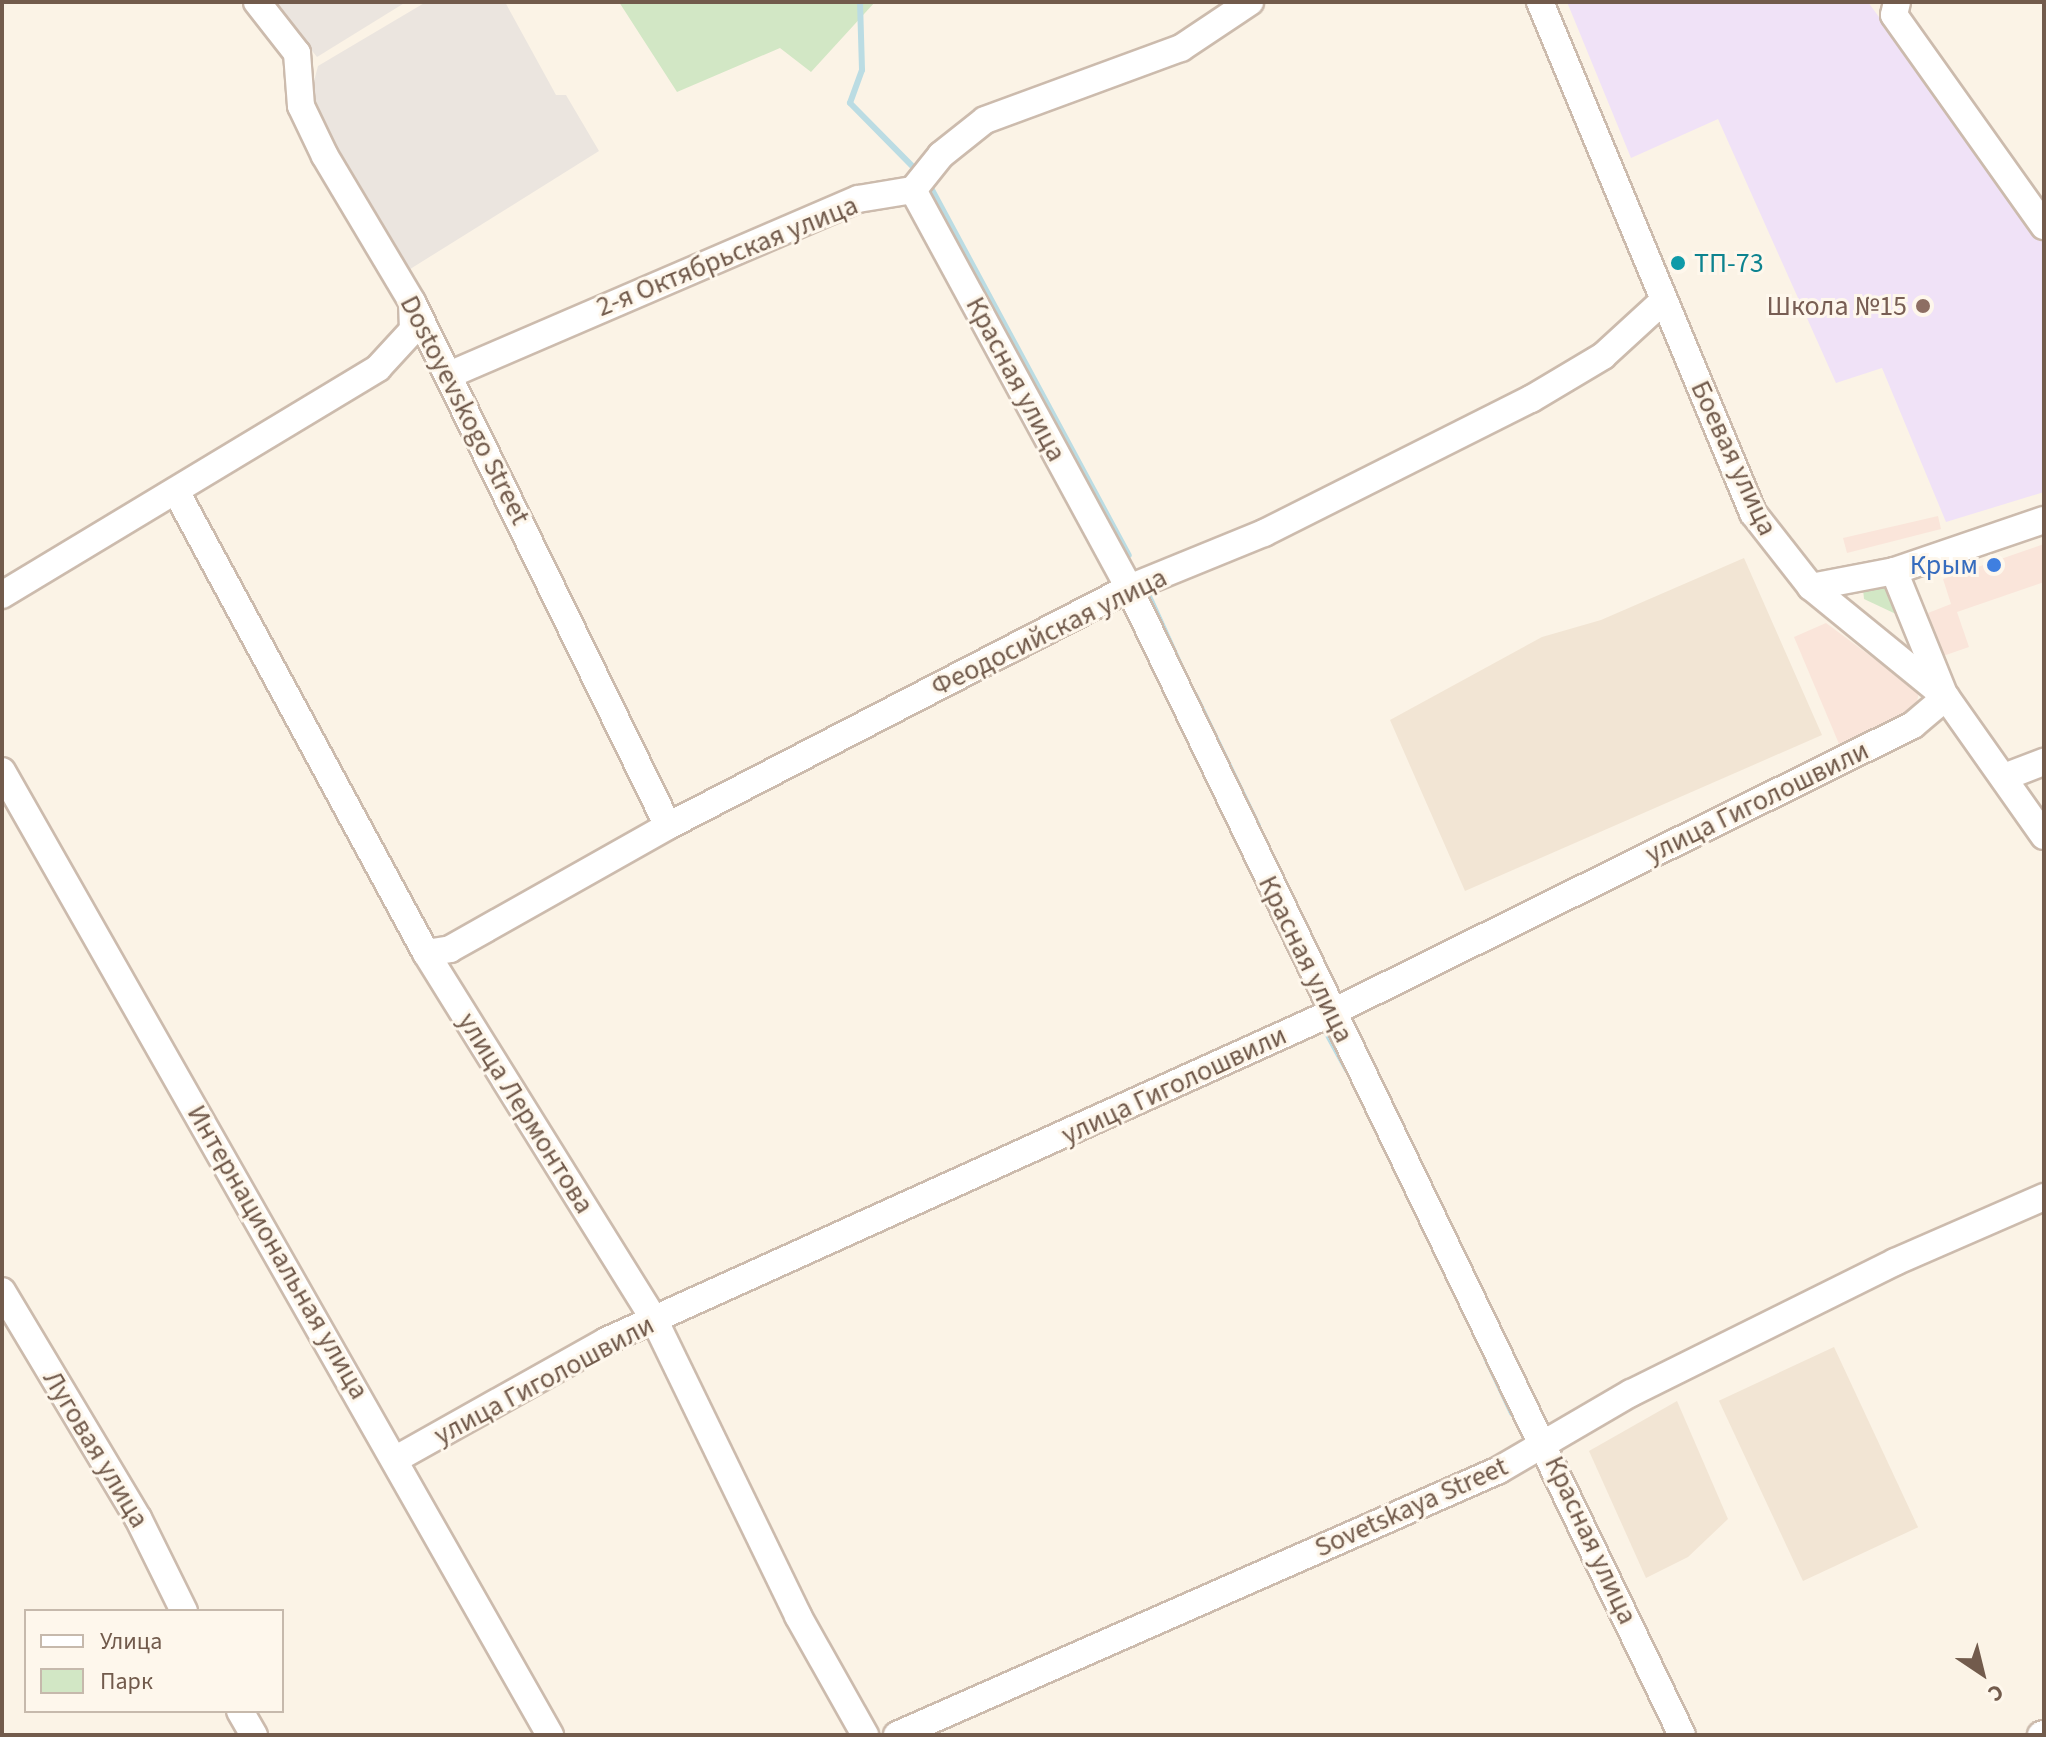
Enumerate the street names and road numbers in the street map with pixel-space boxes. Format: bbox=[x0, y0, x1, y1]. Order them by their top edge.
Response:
street label: 2-я Октябрьская улица bbox=[591, 188, 863, 324]
street label: Dostoyevskogo Street bbox=[393, 290, 537, 530]
street label: Красная улица bbox=[959, 291, 1073, 467]
street label: Боевая улица bbox=[1683, 375, 1785, 541]
street label: Феодосийская улица bbox=[926, 560, 1172, 704]
street label: улица Гиголошвили bbox=[1640, 733, 1874, 871]
street label: Красная улица bbox=[1251, 870, 1361, 1048]
street label: улица Лермонтова bbox=[451, 1006, 601, 1220]
street label: улица Гиголошвили bbox=[1056, 1018, 1292, 1152]
street label: Интернациональная улица bbox=[180, 1099, 376, 1405]
street label: улица Гиголошвили bbox=[428, 1308, 660, 1452]
street label: Луговая улица bbox=[36, 1364, 156, 1534]
street label: Sovetskaya Street bbox=[1309, 1449, 1513, 1565]
street label: Красная улица bbox=[1537, 1451, 1645, 1629]

